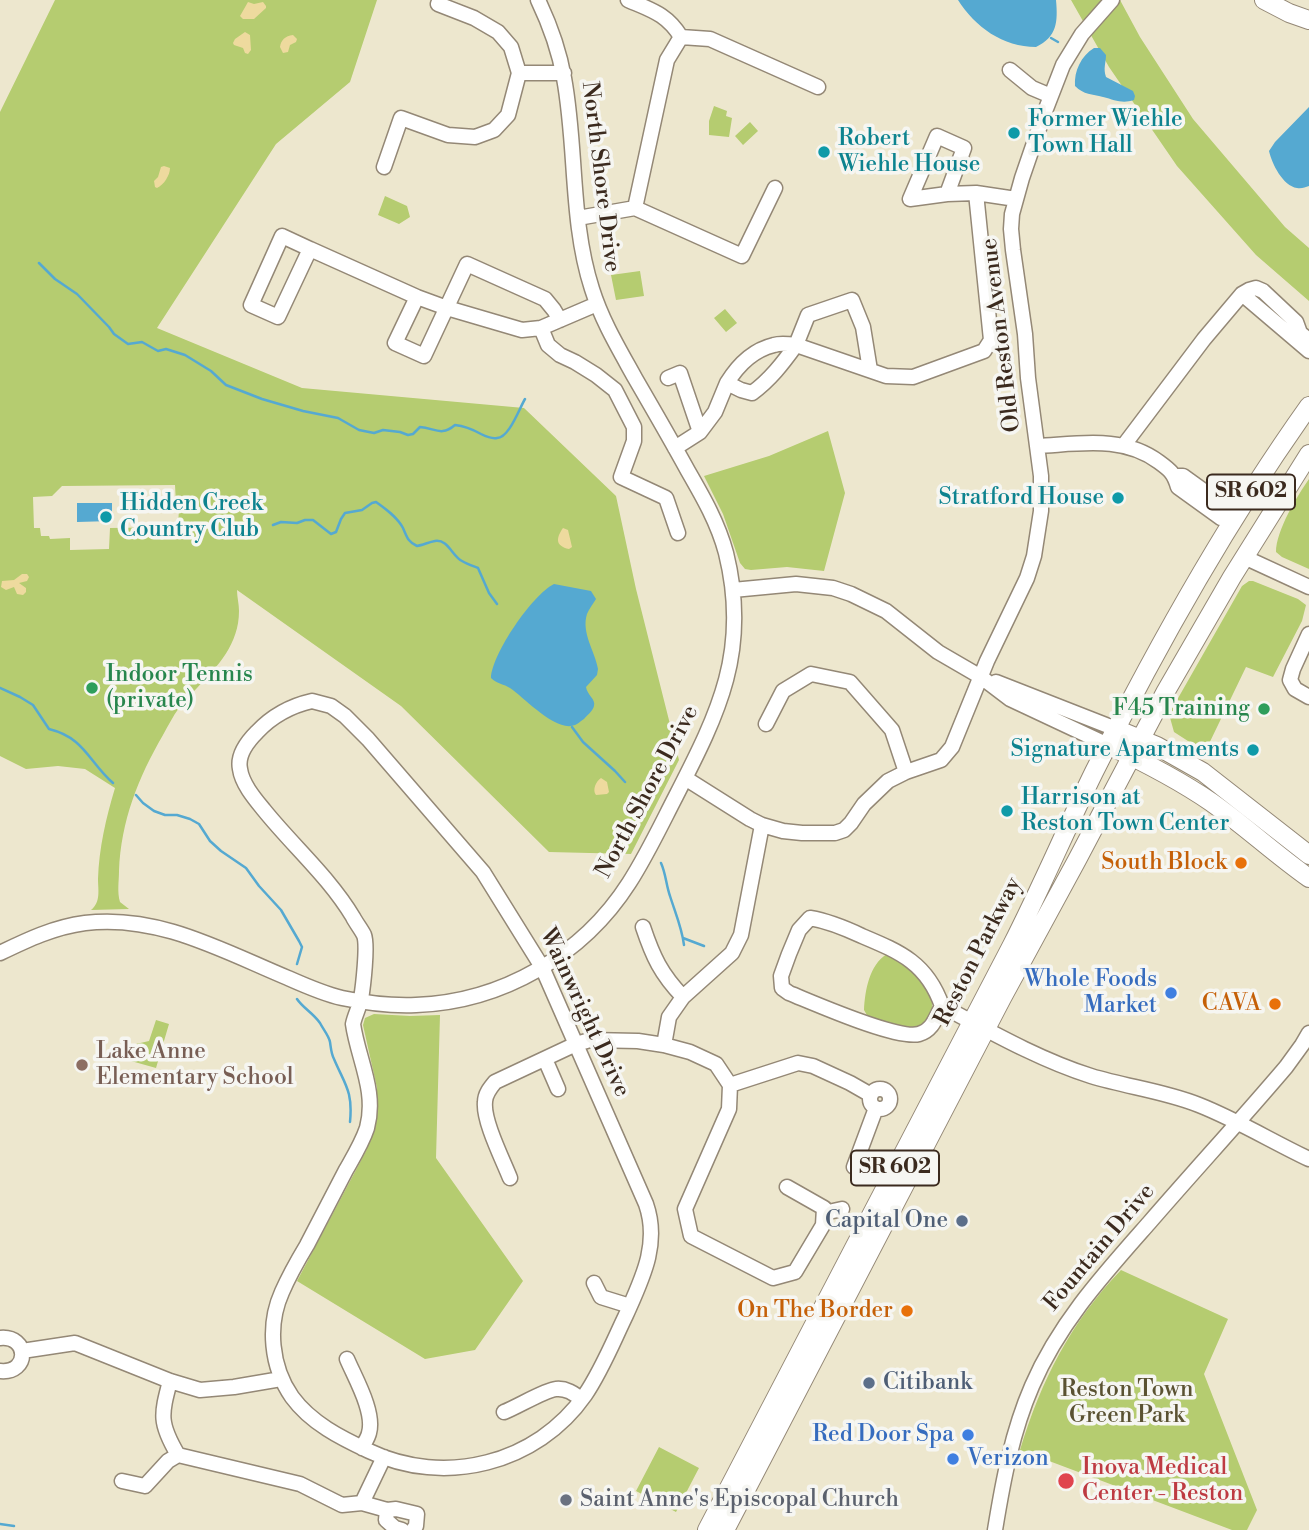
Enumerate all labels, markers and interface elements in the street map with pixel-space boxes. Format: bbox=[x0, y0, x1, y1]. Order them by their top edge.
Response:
street label: North Shore Drive bbox=[575, 80, 625, 274]
place label: Former Wiehle Town Hall bbox=[1028, 106, 1183, 160]
place label: Robert Wiehle House bbox=[838, 125, 980, 179]
marker: Former Wiehle Town Hall bbox=[1006, 125, 1022, 141]
marker: Robert Wiehle House bbox=[816, 144, 832, 160]
street label: Old Reston Avenue bbox=[976, 236, 1028, 434]
road number: SR 602 bbox=[1207, 475, 1295, 510]
place label: Stratford House bbox=[939, 484, 1104, 512]
place label: Hidden Creek Country Club bbox=[120, 490, 263, 544]
marker: Stratford House bbox=[1110, 490, 1126, 506]
marker: Hidden Creek Country Club bbox=[98, 509, 114, 525]
place label: Indoor Tennis (private) bbox=[106, 661, 253, 715]
marker: Indoor Tennis (private) bbox=[84, 680, 100, 696]
place label: F45 Training bbox=[1113, 695, 1250, 723]
street label: North Shore Drive bbox=[591, 701, 705, 883]
marker: F45 Training bbox=[1256, 701, 1272, 717]
place label: Signature Apartments bbox=[1010, 736, 1239, 764]
marker: Signature Apartments bbox=[1245, 742, 1261, 758]
place label: Harrison at Reston Town Center bbox=[1021, 784, 1229, 838]
marker: Harrison at Reston Town Center bbox=[999, 803, 1015, 819]
place label: South Block bbox=[1101, 849, 1227, 877]
marker: South Block bbox=[1233, 855, 1249, 871]
street label: Reston Parkway bbox=[930, 873, 1028, 1031]
street label: Wainwright Drive bbox=[533, 924, 635, 1102]
place label: Whole Foods Market bbox=[1024, 966, 1157, 1020]
marker: Whole Foods Market bbox=[1163, 985, 1179, 1001]
place label: CAVA bbox=[1202, 990, 1261, 1018]
marker: CAVA bbox=[1267, 996, 1283, 1012]
place label: Lake Anne Elementary School bbox=[96, 1038, 294, 1092]
marker: Lake Anne Elementary School bbox=[74, 1057, 90, 1073]
road number: SR 602 bbox=[851, 1150, 939, 1186]
street label: Fountain Drive bbox=[1039, 1179, 1161, 1317]
place label: Capital One bbox=[825, 1207, 948, 1235]
marker: Capital One bbox=[954, 1213, 970, 1229]
place label: On The Border bbox=[737, 1297, 893, 1325]
marker: On The Border bbox=[899, 1303, 915, 1319]
place label: Citibank bbox=[883, 1369, 972, 1397]
marker: Citibank bbox=[861, 1375, 877, 1391]
park label: Reston Town Green Park bbox=[1061, 1376, 1193, 1430]
place label: Red Door Spa bbox=[812, 1421, 954, 1449]
marker: Red Door Spa bbox=[960, 1427, 976, 1443]
place label: Verizon bbox=[967, 1445, 1049, 1473]
marker: Verizon bbox=[945, 1451, 961, 1467]
place label: Inova Medical Center - Reston bbox=[1082, 1454, 1243, 1508]
marker: Inova Medical Center - Reston bbox=[1056, 1471, 1076, 1491]
place label: Saint Anne's Episcopal Church bbox=[580, 1486, 899, 1514]
marker: Saint Anne's Episcopal Church bbox=[558, 1492, 574, 1508]

